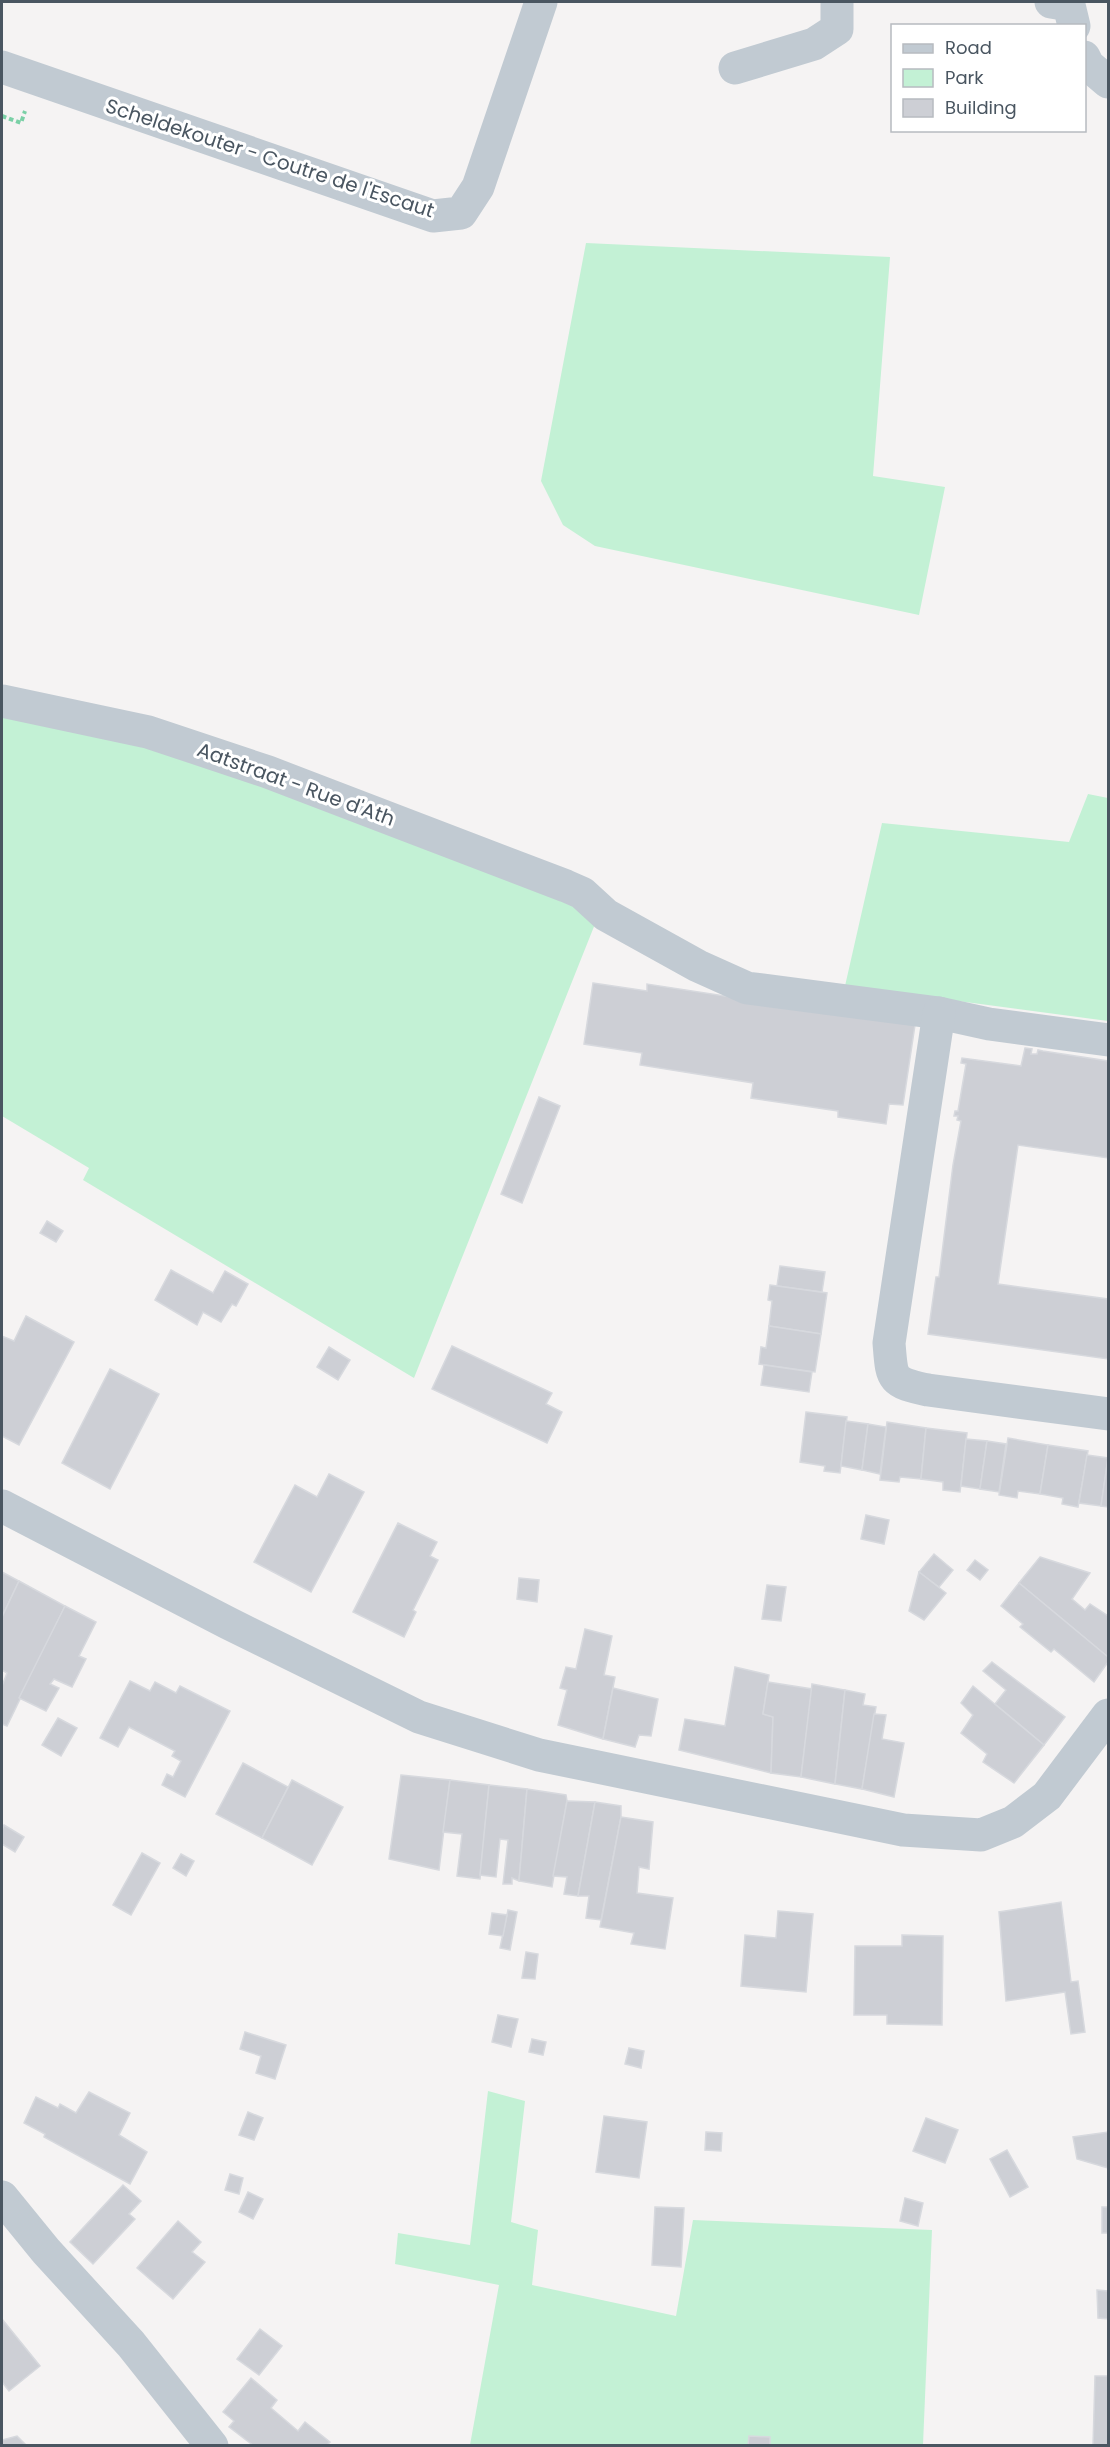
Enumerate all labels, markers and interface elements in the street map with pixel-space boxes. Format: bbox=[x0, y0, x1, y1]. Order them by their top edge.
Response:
legend bbox=[891, 24, 1086, 132]
text: Road bbox=[945, 35, 992, 60]
text: Park bbox=[945, 65, 984, 90]
street label: Scheldekouter - Coutre de l'Escaut bbox=[102, 92, 438, 224]
text: Building bbox=[945, 95, 1017, 120]
street label: Aatstraat - Rue d'Ath bbox=[193, 735, 399, 833]

